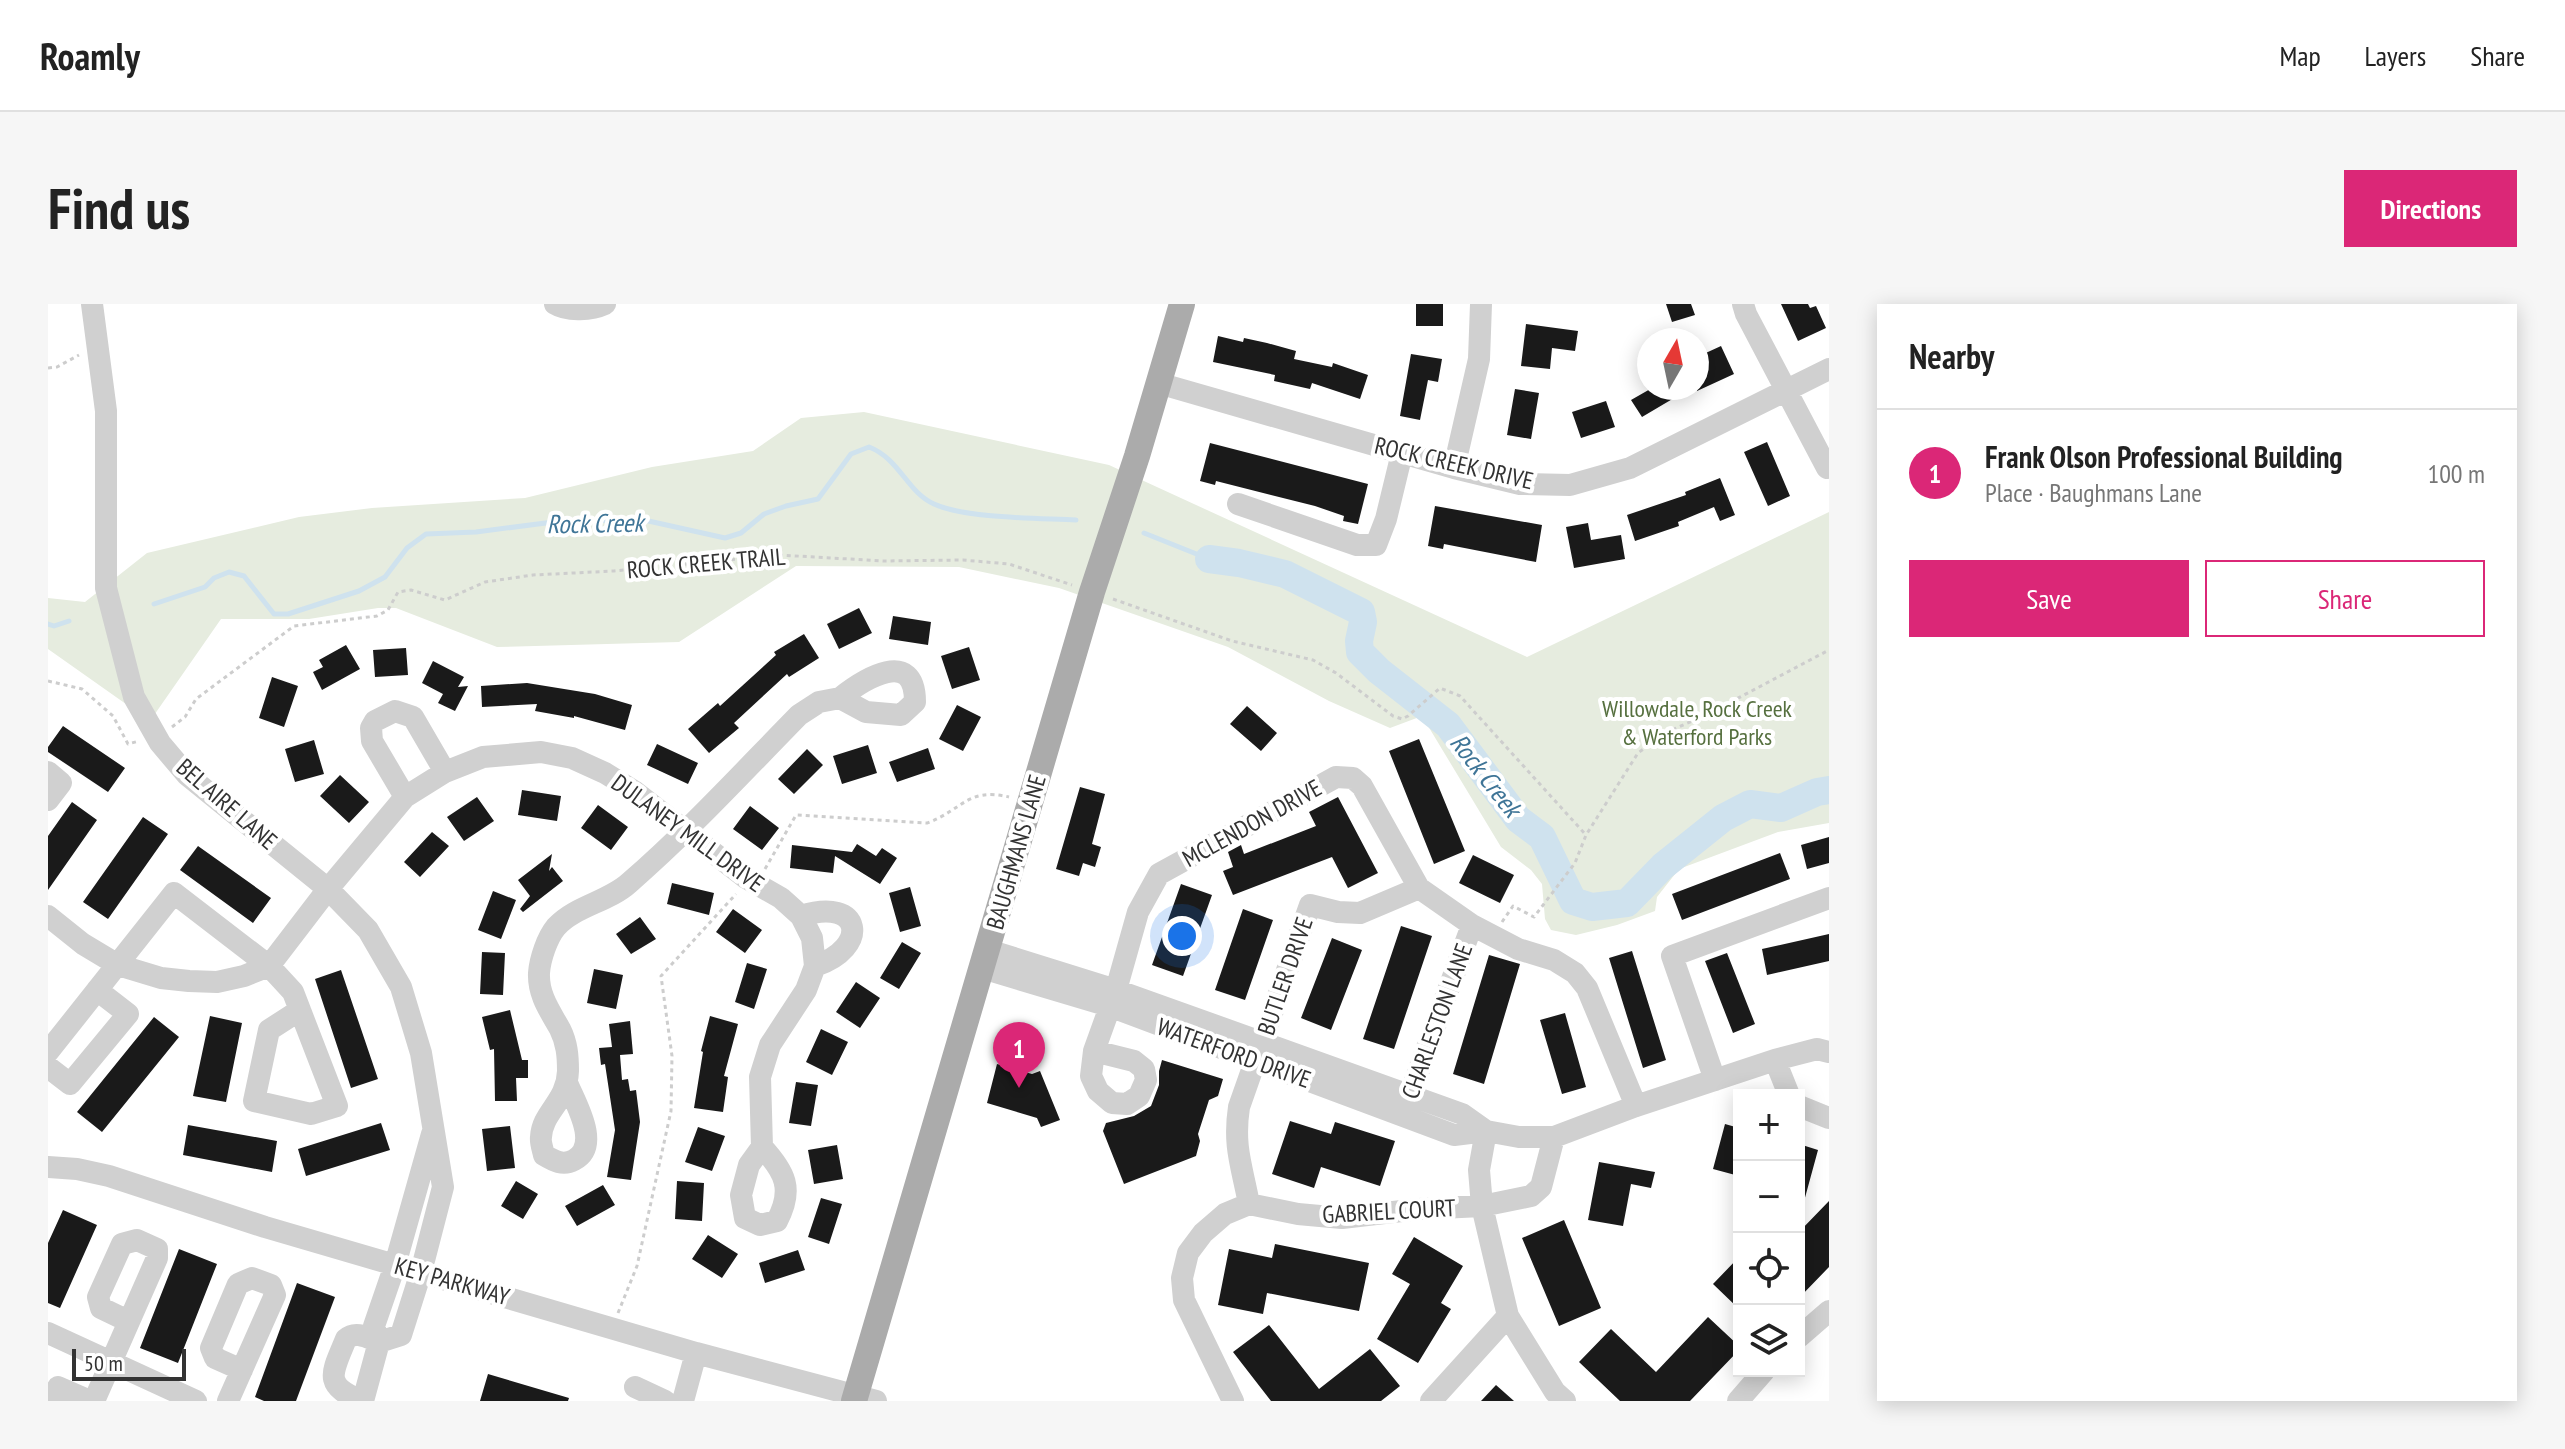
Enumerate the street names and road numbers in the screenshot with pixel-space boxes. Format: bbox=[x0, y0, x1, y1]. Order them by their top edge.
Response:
street label: ROCK CREEK DRIVE bbox=[1372, 430, 1536, 496]
street label: ROCK CREEK TRAIL bbox=[626, 541, 786, 585]
street label: BEL AIRE LANE bbox=[170, 752, 284, 856]
street label: DULANEY MILL DRIVE bbox=[605, 767, 771, 899]
street label: BAUGHMANS LANE bbox=[979, 771, 1053, 933]
street label: MCLENDON DRIVE bbox=[1177, 772, 1327, 874]
street label: BUTLER DRIVE bbox=[1250, 913, 1320, 1039]
street label: CHARLESTON LANE bbox=[1395, 939, 1479, 1103]
street label: WATERFORD DRIVE bbox=[1153, 1011, 1315, 1095]
street label: GABRIEL COURT bbox=[1322, 1192, 1457, 1230]
street label: KEY PARKWAY bbox=[391, 1250, 513, 1312]

